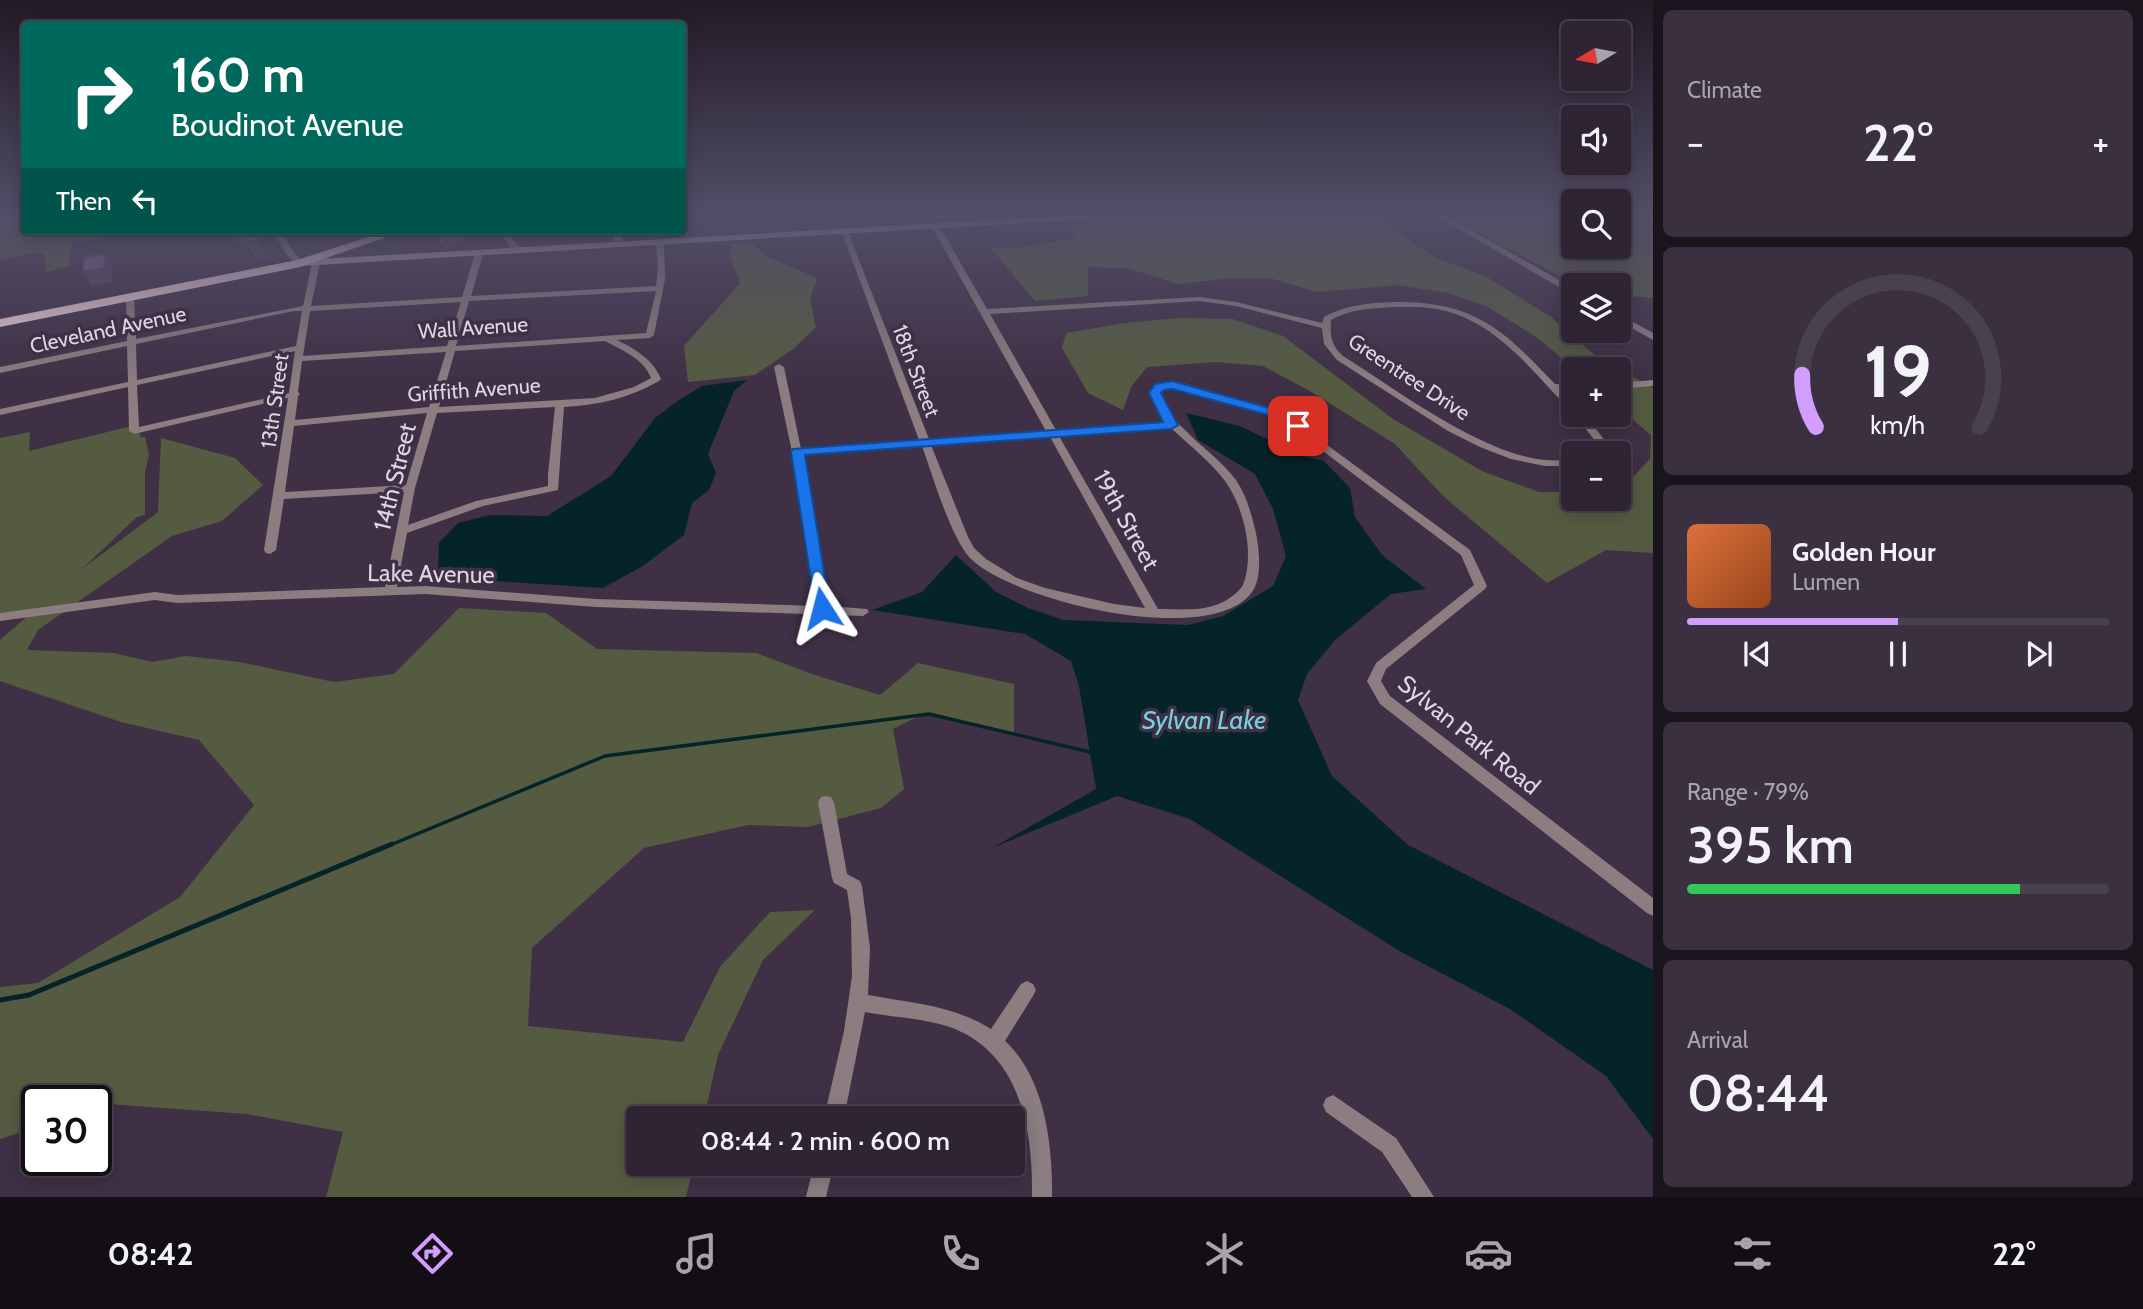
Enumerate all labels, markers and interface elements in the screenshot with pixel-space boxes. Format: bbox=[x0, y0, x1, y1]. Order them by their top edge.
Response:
north arrow bbox=[1561, 21, 1631, 91]
map controls bbox=[1561, 21, 1631, 511]
text: 160 m bbox=[171, 45, 305, 104]
icon: right bbox=[56, 49, 147, 140]
text: Climate bbox=[1687, 76, 1762, 104]
text: Boudinot Avenue bbox=[171, 105, 404, 144]
button: sound bbox=[1561, 105, 1631, 175]
text: 22° bbox=[1863, 111, 1933, 174]
text: − bbox=[1687, 119, 1704, 166]
text: + bbox=[2092, 119, 2109, 166]
icon: left bbox=[126, 182, 164, 220]
text: Then bbox=[56, 185, 112, 217]
button: search bbox=[1561, 189, 1631, 259]
button: layers bbox=[1561, 273, 1631, 343]
street label: Cleveland Avenue bbox=[27, 301, 189, 358]
street label: Wall Avenue bbox=[417, 311, 529, 344]
street label: 18th Street bbox=[887, 321, 945, 420]
street label: Greentree Drive bbox=[1344, 328, 1475, 425]
text: 19 bbox=[1864, 328, 1932, 416]
street label: 13th Street bbox=[255, 352, 294, 450]
button: + bbox=[1561, 357, 1631, 427]
street label: Griffith Avenue bbox=[407, 372, 542, 407]
pin bbox=[1268, 396, 1328, 456]
icon: arrive bbox=[1279, 407, 1317, 445]
text: km/h bbox=[1871, 410, 1925, 440]
street label: 14th Street bbox=[367, 420, 422, 534]
button: − bbox=[1561, 441, 1631, 511]
street label: 19th Street bbox=[1087, 465, 1166, 575]
text: Golden Hour bbox=[1792, 536, 1935, 568]
street label: Lake Avenue bbox=[367, 558, 495, 589]
text: Lumen bbox=[1792, 568, 1860, 596]
position arrow bbox=[785, 571, 859, 645]
icon: previous bbox=[1738, 635, 1776, 673]
icon: pause bbox=[1879, 635, 1917, 673]
icon: next bbox=[2020, 635, 2058, 673]
street label: Sylvan Park Road bbox=[1393, 669, 1546, 801]
water label: Sylvan Lake bbox=[1142, 704, 1266, 736]
text: Range · 79% bbox=[1687, 778, 1809, 806]
text: 395 km bbox=[1687, 813, 1854, 876]
text: Arrival bbox=[1687, 1026, 1748, 1054]
text: 08:44 bbox=[1687, 1061, 1829, 1124]
speed limit sign: 30 bbox=[21, 1085, 112, 1176]
text: 08:44 · 2 min · 600 m bbox=[701, 1125, 950, 1157]
icon: directions bbox=[408, 1229, 457, 1278]
icon: music bbox=[672, 1229, 721, 1278]
icon: phone bbox=[936, 1229, 985, 1278]
icon: climate bbox=[1200, 1229, 1249, 1278]
icon: car bbox=[1464, 1229, 1513, 1278]
icon: filters bbox=[1728, 1229, 1777, 1278]
text: 08:42 bbox=[108, 1234, 193, 1273]
text: 22° bbox=[1992, 1234, 2035, 1273]

